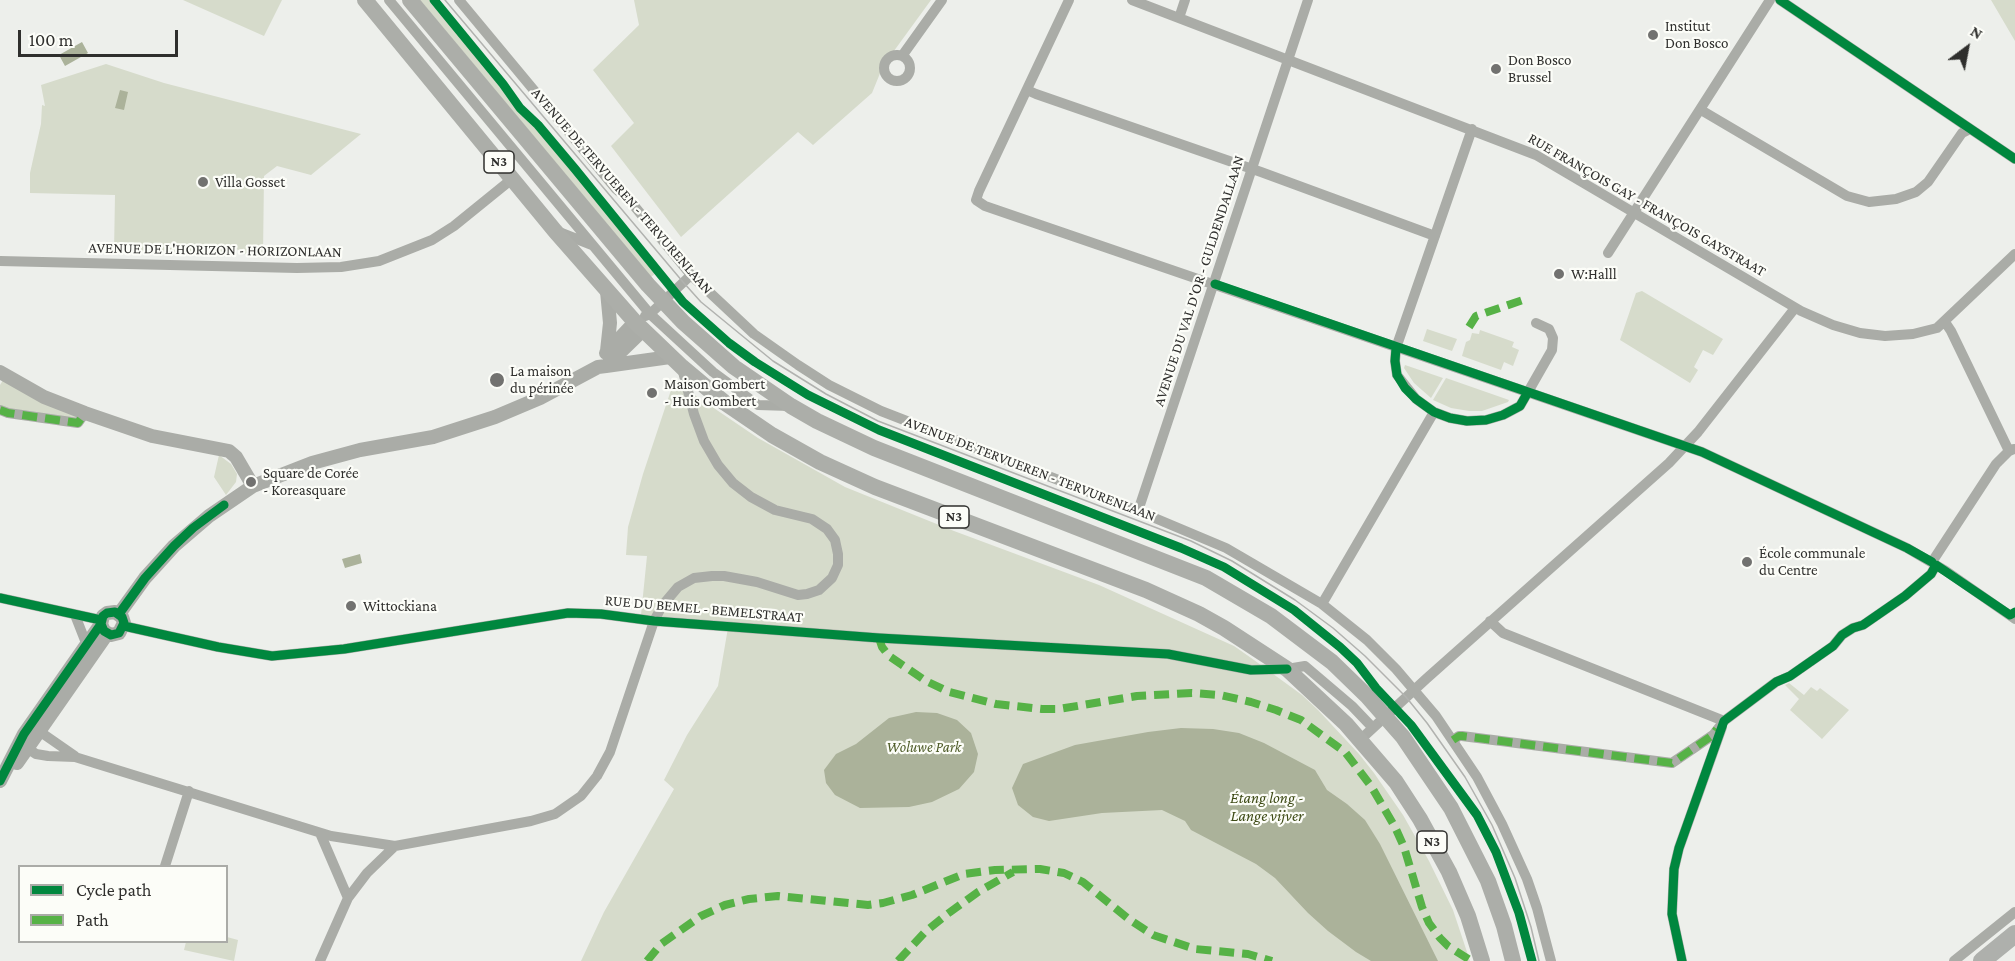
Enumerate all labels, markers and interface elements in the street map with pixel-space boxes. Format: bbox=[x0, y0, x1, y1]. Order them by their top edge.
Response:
place label: Institut Don Bosco bbox=[1665, 17, 1728, 52]
scale bar bbox=[21, 18, 182, 56]
north arrow bbox=[1937, 18, 1997, 78]
text: N bbox=[1968, 22, 1986, 42]
marker: Institut Don Bosco bbox=[1646, 28, 1660, 42]
text: 100 m bbox=[29, 30, 73, 50]
place label: Don Bosco Brussel bbox=[1508, 51, 1571, 86]
marker: Don Bosco Brussel bbox=[1489, 62, 1503, 76]
street label: AVENUE DE TERVUEREN - TERVURENLAAN bbox=[527, 84, 717, 298]
street label: RUE FRANÇOIS GAY - FRANÇOIS GAYSTRAAT bbox=[1525, 129, 1769, 281]
road number: N3 bbox=[484, 151, 514, 173]
street label: AVENUE DU VAL D'OR - GULDENDALLAAN bbox=[1150, 153, 1248, 409]
place label: Villa Gosset bbox=[215, 173, 285, 191]
marker: Villa Gosset bbox=[196, 175, 210, 189]
street label: AVENUE DE L'HORIZON - HORIZONLAAN bbox=[88, 239, 342, 261]
place label: W:Halll bbox=[1571, 265, 1617, 283]
marker: W:Halll bbox=[1552, 267, 1566, 281]
place label: La maison du périnée bbox=[510, 362, 574, 397]
marker: La maison du périnée bbox=[488, 371, 506, 389]
place label: Maison Gombert - Huis Gombert bbox=[664, 375, 765, 410]
marker: Maison Gombert - Huis Gombert bbox=[645, 386, 659, 400]
street label: AVENUE DE TERVUEREN - TERVURENLAAN bbox=[902, 413, 1158, 525]
place label: Square de Corée - Koreasquare bbox=[263, 464, 359, 499]
marker: Square de Corée - Koreasquare bbox=[244, 475, 258, 489]
road number: N3 bbox=[939, 506, 969, 528]
place label: École communale du Centre bbox=[1759, 544, 1865, 579]
marker: École communale du Centre bbox=[1740, 555, 1754, 569]
street label: RUE DU BEMEL - BEMELSTRAAT bbox=[604, 591, 804, 627]
place label: Wittockiana bbox=[363, 597, 437, 615]
marker: Wittockiana bbox=[344, 599, 358, 613]
park label: Woluwe Park bbox=[887, 738, 961, 756]
water label: Étang long - Lange vijver bbox=[1230, 788, 1304, 826]
road number: N3 bbox=[1417, 831, 1447, 853]
legend bbox=[18, 865, 228, 943]
text: Cycle path bbox=[76, 880, 151, 900]
text: Path bbox=[76, 910, 109, 930]

